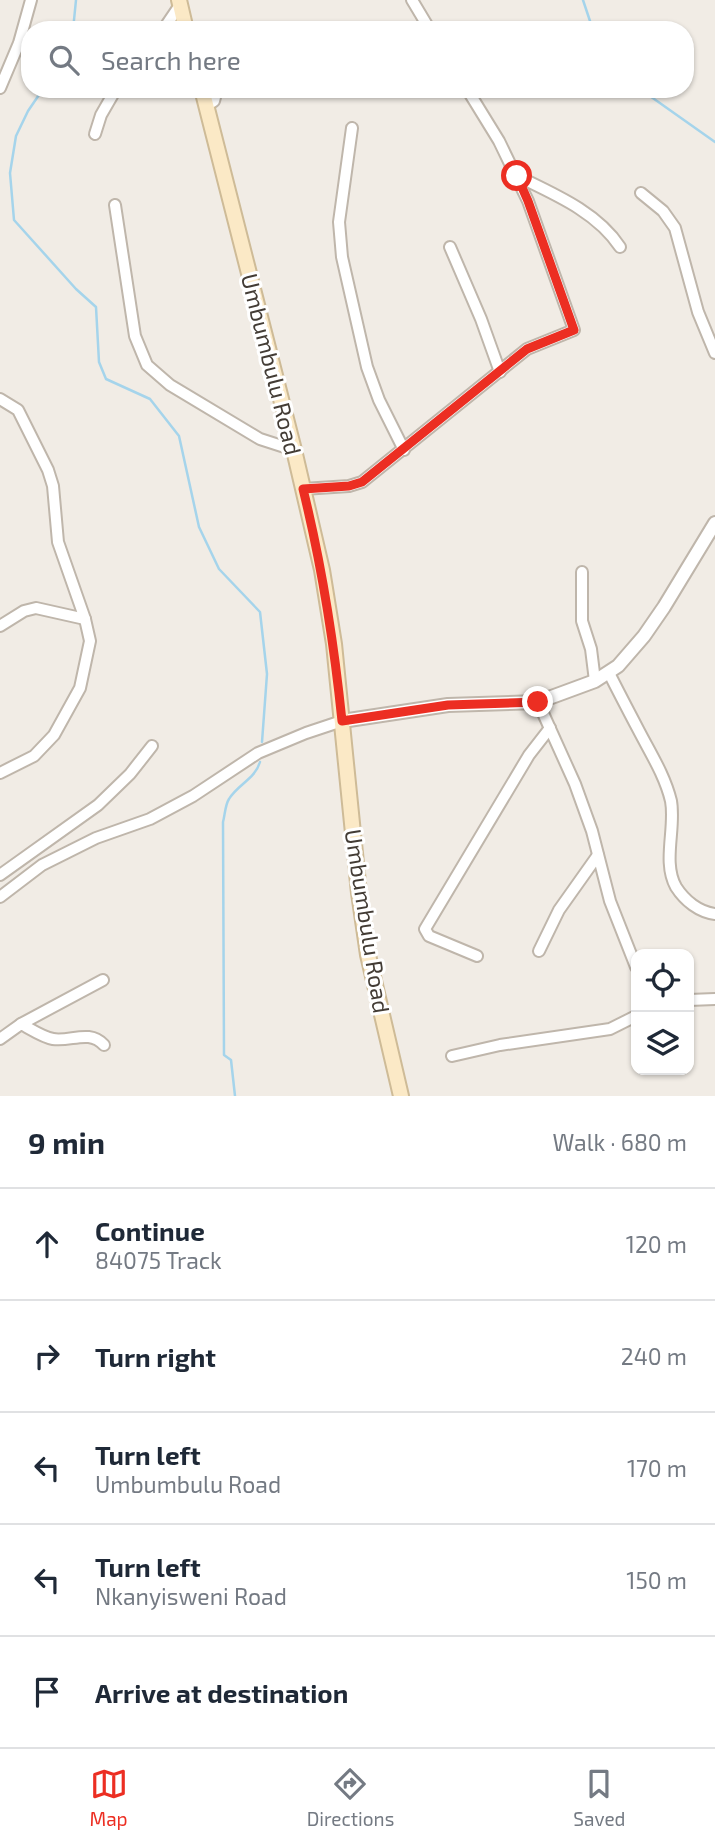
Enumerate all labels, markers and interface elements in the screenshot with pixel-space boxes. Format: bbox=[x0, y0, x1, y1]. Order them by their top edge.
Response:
search box bbox=[21, 21, 694, 98]
icon: search bbox=[45, 41, 83, 79]
text: Search here bbox=[101, 44, 241, 75]
route start bbox=[501, 160, 532, 191]
street label: Umbumbulu Road bbox=[236, 270, 308, 458]
route end bbox=[522, 686, 553, 717]
street label: Umbumbulu Road bbox=[340, 827, 396, 1015]
map controls bbox=[631, 949, 694, 1075]
button: locate bbox=[631, 949, 694, 1012]
button: layers bbox=[631, 1012, 694, 1075]
text: 9 min bbox=[28, 1124, 105, 1160]
text: Walk · 680 m bbox=[553, 1128, 687, 1156]
text: Continue bbox=[95, 1215, 205, 1246]
icon: ahead bbox=[28, 1225, 66, 1263]
text: 120 m bbox=[626, 1230, 687, 1258]
text: 84075 Track bbox=[95, 1246, 222, 1274]
icon: right bbox=[28, 1337, 66, 1375]
text: Turn right bbox=[95, 1341, 216, 1372]
text: 240 m bbox=[621, 1342, 687, 1370]
text: Turn left bbox=[95, 1439, 201, 1470]
icon: left bbox=[28, 1449, 66, 1487]
text: 170 m bbox=[627, 1454, 687, 1482]
text: Umbumbulu Road bbox=[95, 1470, 281, 1498]
text: Turn left bbox=[95, 1551, 201, 1582]
icon: left bbox=[28, 1561, 66, 1599]
text: 150 m bbox=[626, 1566, 687, 1594]
text: Nkanyisweni Road bbox=[95, 1582, 287, 1610]
icon: arrive bbox=[28, 1673, 66, 1711]
text: Arrive at destination bbox=[95, 1677, 348, 1708]
tab: Map bbox=[90, 1765, 128, 1830]
tab: Directions bbox=[307, 1765, 394, 1830]
tab: Saved bbox=[573, 1765, 625, 1830]

